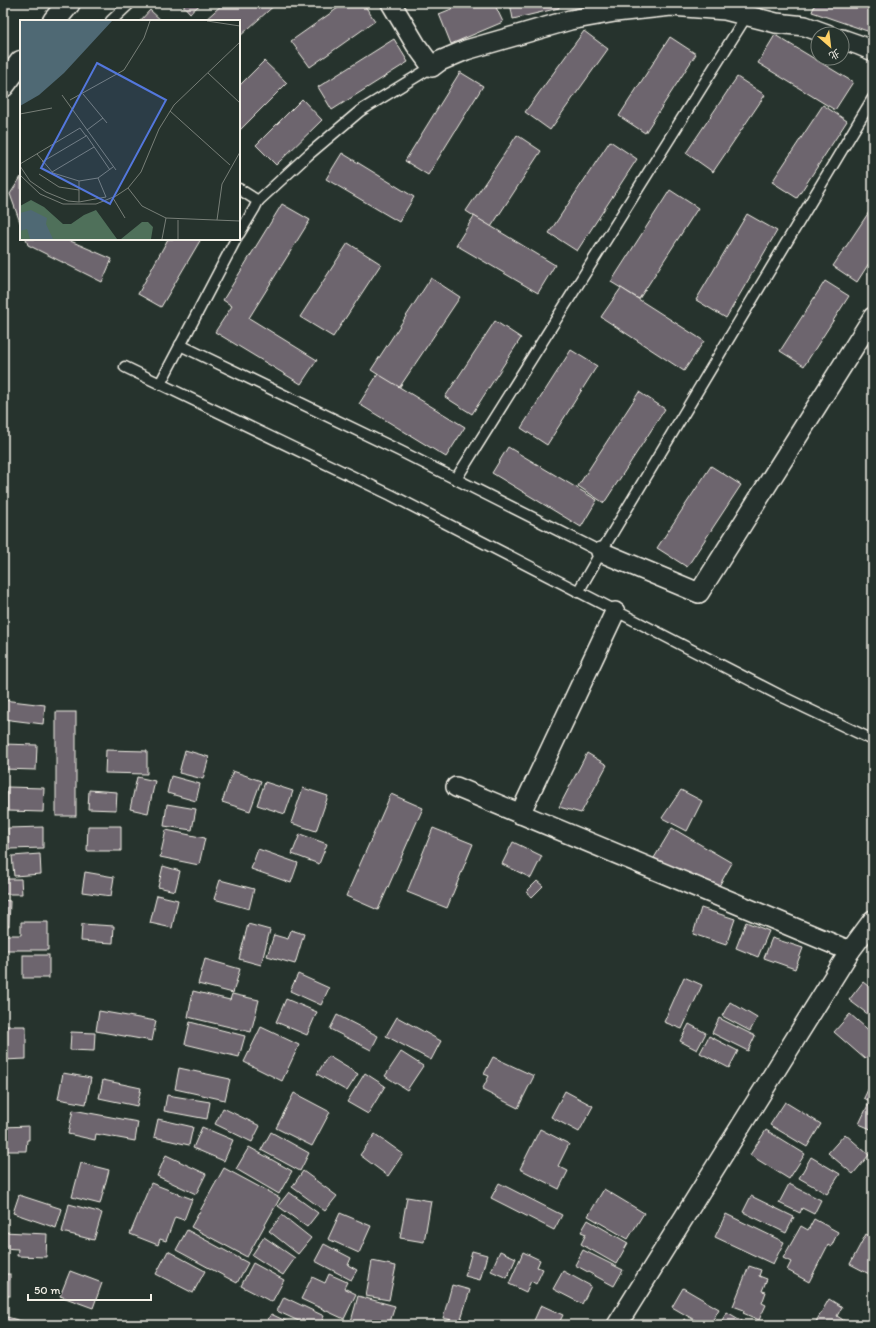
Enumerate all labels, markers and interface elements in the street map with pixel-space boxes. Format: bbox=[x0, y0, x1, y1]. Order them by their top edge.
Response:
inset map bbox=[20, 20, 240, 240]
north arrow bbox=[810, 26, 850, 66]
text: 北 bbox=[827, 46, 842, 63]
scale bar bbox=[28, 1276, 151, 1302]
text: 50 m bbox=[34, 1283, 60, 1297]

